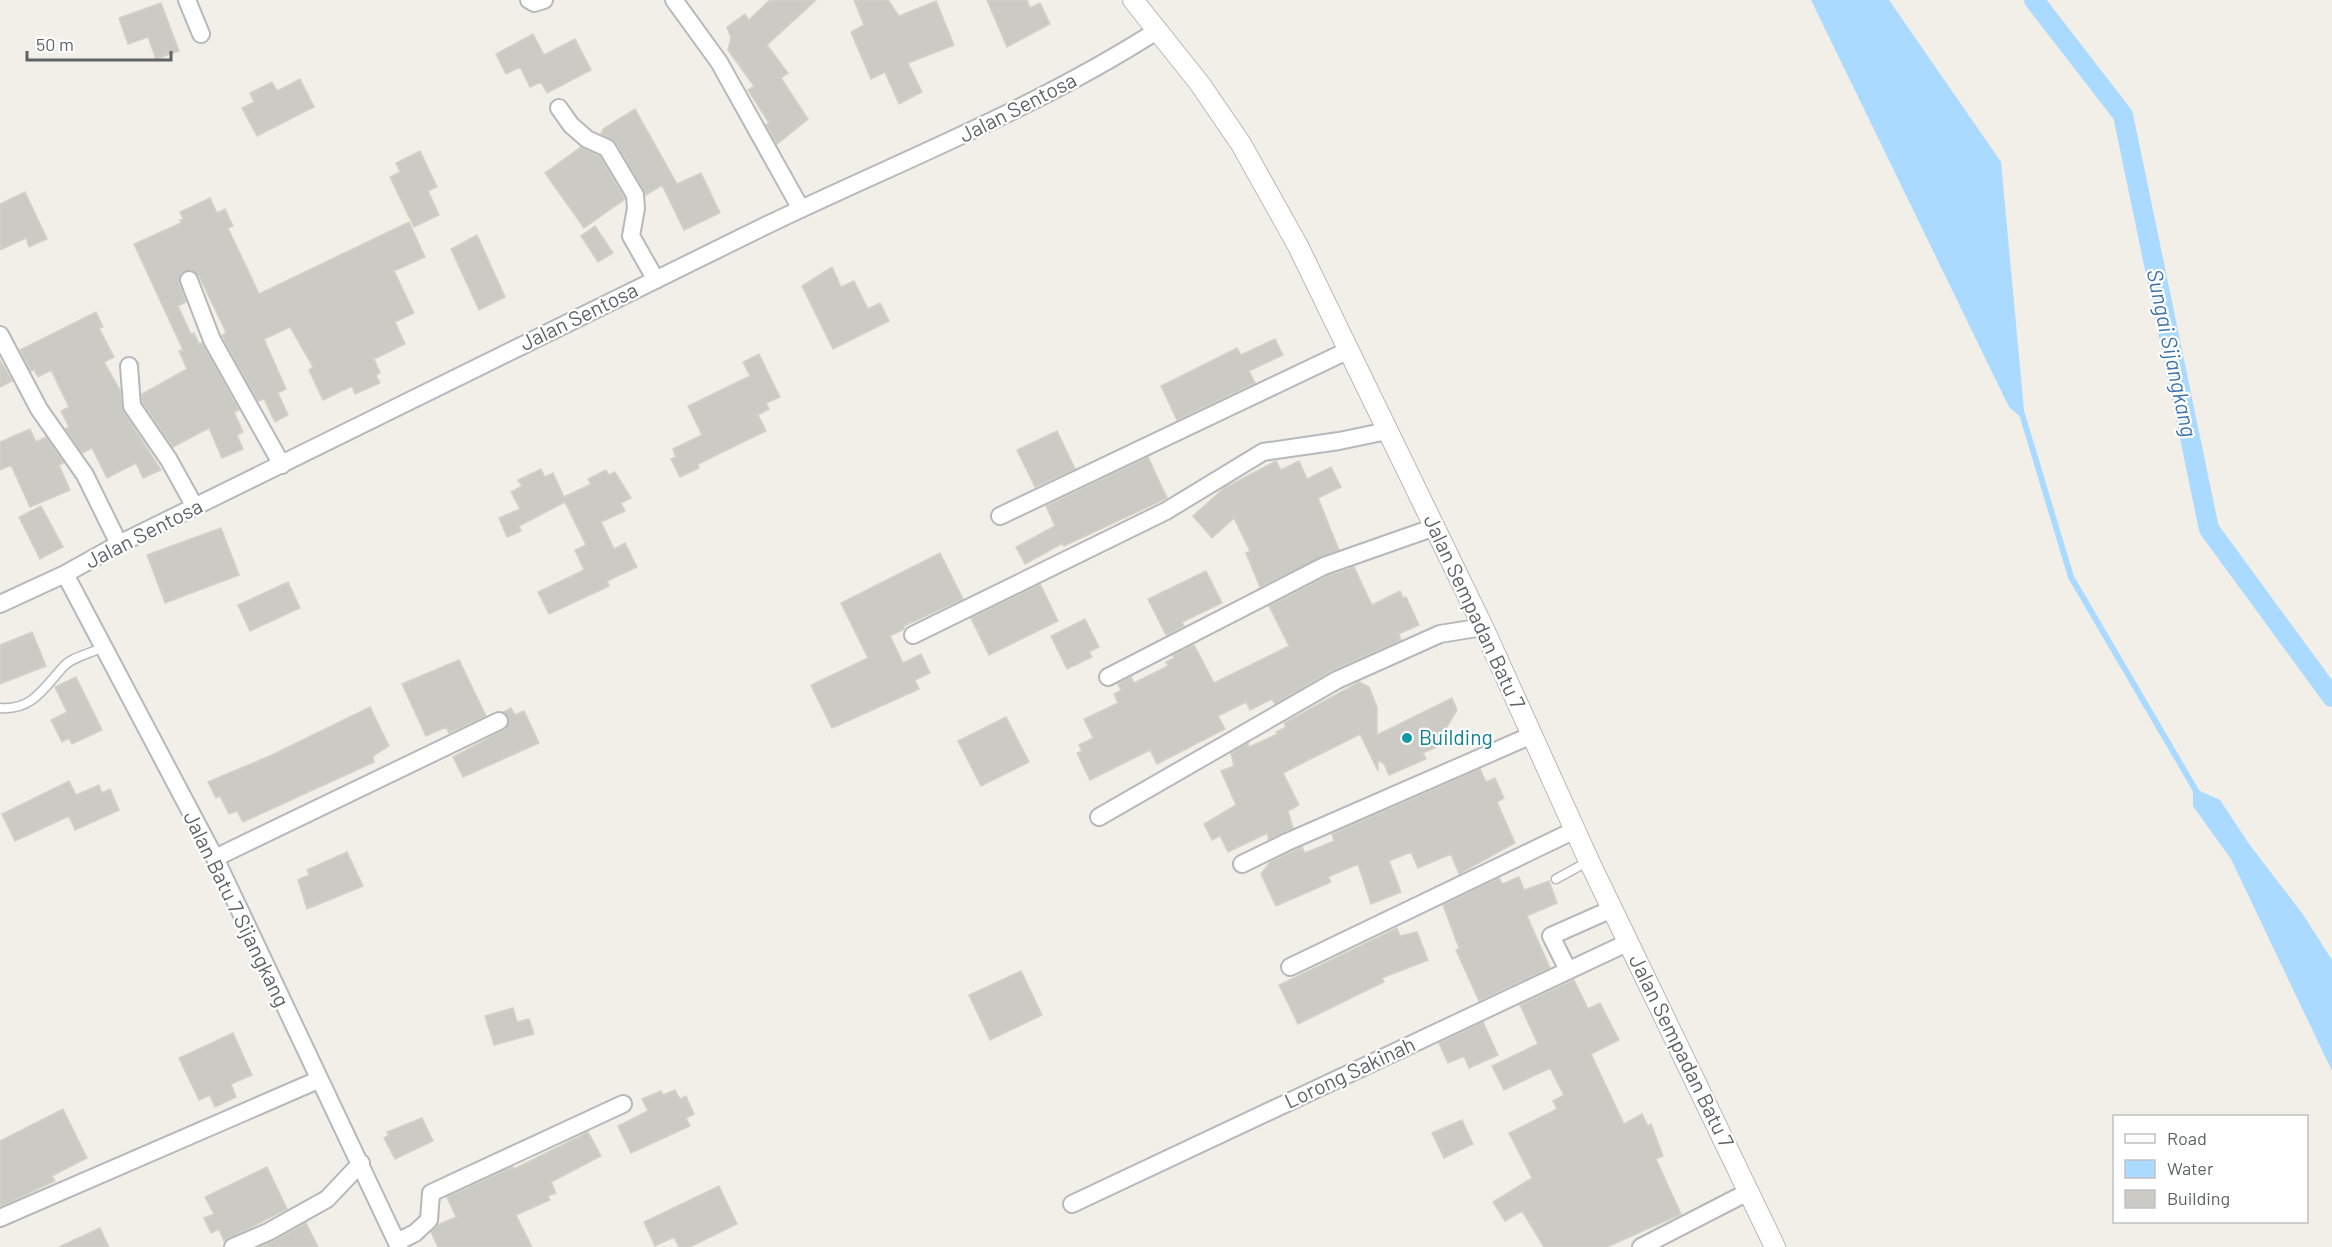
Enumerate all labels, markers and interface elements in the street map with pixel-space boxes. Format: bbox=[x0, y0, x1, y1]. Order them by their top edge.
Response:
scale bar bbox=[27, 24, 171, 62]
text: 50 m bbox=[36, 33, 74, 55]
street label: Jalan Sentosa bbox=[954, 66, 1080, 147]
water label: Sungai Sijangkang bbox=[2143, 267, 2203, 439]
street label: Jalan Sentosa bbox=[515, 276, 641, 355]
street label: Jalan Sentosa bbox=[80, 492, 206, 573]
street label: Jalan Sempadan Batu 7 bbox=[1419, 510, 1531, 713]
place label: Building bbox=[1419, 724, 1493, 749]
marker: Building bbox=[1400, 731, 1414, 745]
street label: Jalan Batu 7 Sijangkang bbox=[179, 806, 296, 1010]
street label: Jalan Sempadan Batu 7 bbox=[1625, 950, 1740, 1151]
street label: Lorong Sakinah bbox=[1280, 1030, 1419, 1113]
legend bbox=[2113, 1115, 2308, 1223]
text: Road bbox=[2167, 1127, 2207, 1149]
text: Water bbox=[2167, 1157, 2214, 1179]
text: Building bbox=[2167, 1187, 2230, 1209]

